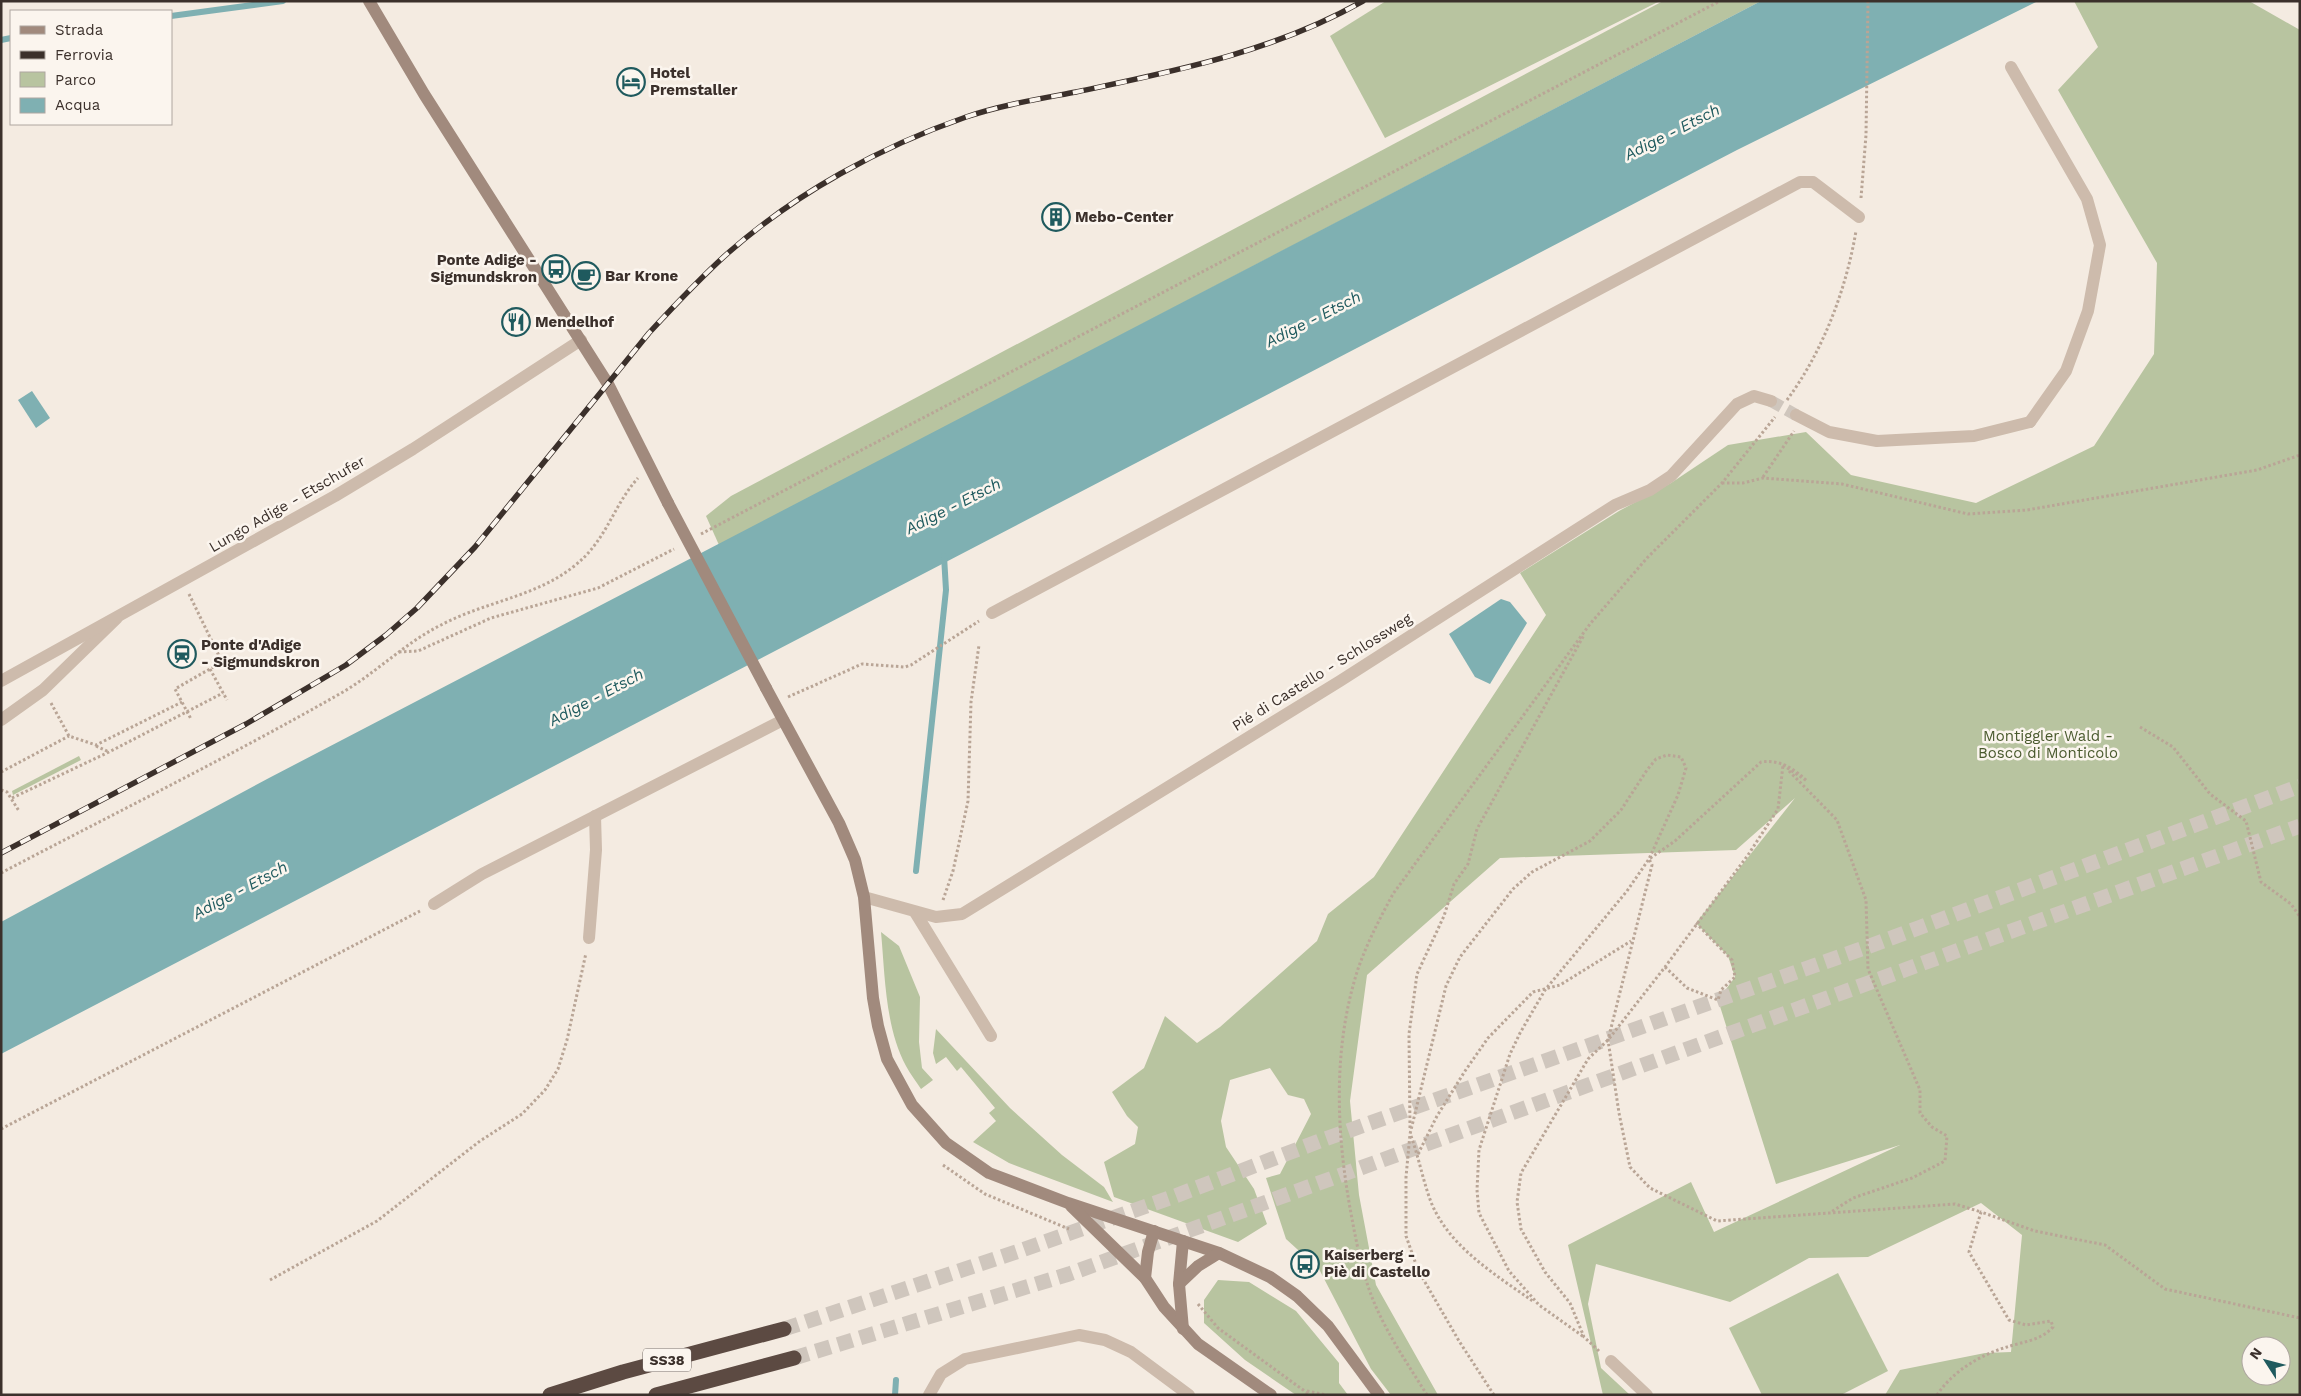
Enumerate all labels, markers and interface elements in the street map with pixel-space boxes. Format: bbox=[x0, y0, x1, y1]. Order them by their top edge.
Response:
legend bbox=[10, 10, 172, 125]
text: Strada bbox=[55, 21, 104, 39]
text: Ferrovia bbox=[55, 46, 114, 64]
place label: Hotel Premstaller bbox=[650, 64, 738, 99]
hotel icon: Hotel Premstaller bbox=[616, 67, 646, 97]
text: Parco bbox=[55, 71, 96, 89]
text: Acqua bbox=[55, 96, 101, 114]
water label: Adige - Etsch bbox=[1620, 100, 1723, 165]
building icon: Mebo-Center bbox=[1041, 202, 1071, 232]
place label: Mebo-Center bbox=[1075, 208, 1174, 226]
place label: Ponte Adige - Sigmundskron bbox=[431, 251, 537, 286]
bus stop icon: Ponte Adige - Sigmundskron bbox=[541, 254, 571, 284]
cafe icon: Bar Krone bbox=[571, 261, 601, 291]
place label: Bar Krone bbox=[605, 267, 678, 285]
water label: Adige - Etsch bbox=[1261, 287, 1364, 352]
restaurant icon: Mendelhof bbox=[501, 307, 531, 337]
place label: Mendelhof bbox=[535, 313, 615, 331]
street label: Lungo Adige - Etschufer bbox=[206, 452, 368, 556]
water label: Adige - Etsch bbox=[901, 474, 1004, 539]
street label: Pié di Castello - Schlossweg bbox=[1229, 609, 1415, 735]
place label: Ponte d'Adige - Sigmundskron bbox=[201, 636, 320, 671]
station icon: Ponte d'Adige - Sigmundskron bbox=[167, 639, 197, 669]
water label: Adige - Etsch bbox=[545, 664, 647, 730]
park label: Montiggler Wald - Bosco di Monticolo bbox=[1978, 727, 2118, 762]
water label: Adige - Etsch bbox=[189, 857, 291, 923]
place label: Kaiserberg - Piè di Castello bbox=[1324, 1246, 1430, 1281]
bus stop icon: Kaiserberg - Piè di Castello bbox=[1290, 1249, 1320, 1279]
north arrow bbox=[2241, 1336, 2291, 1386]
text: N bbox=[2246, 1344, 2265, 1362]
road number: SS38 bbox=[643, 1348, 691, 1372]

